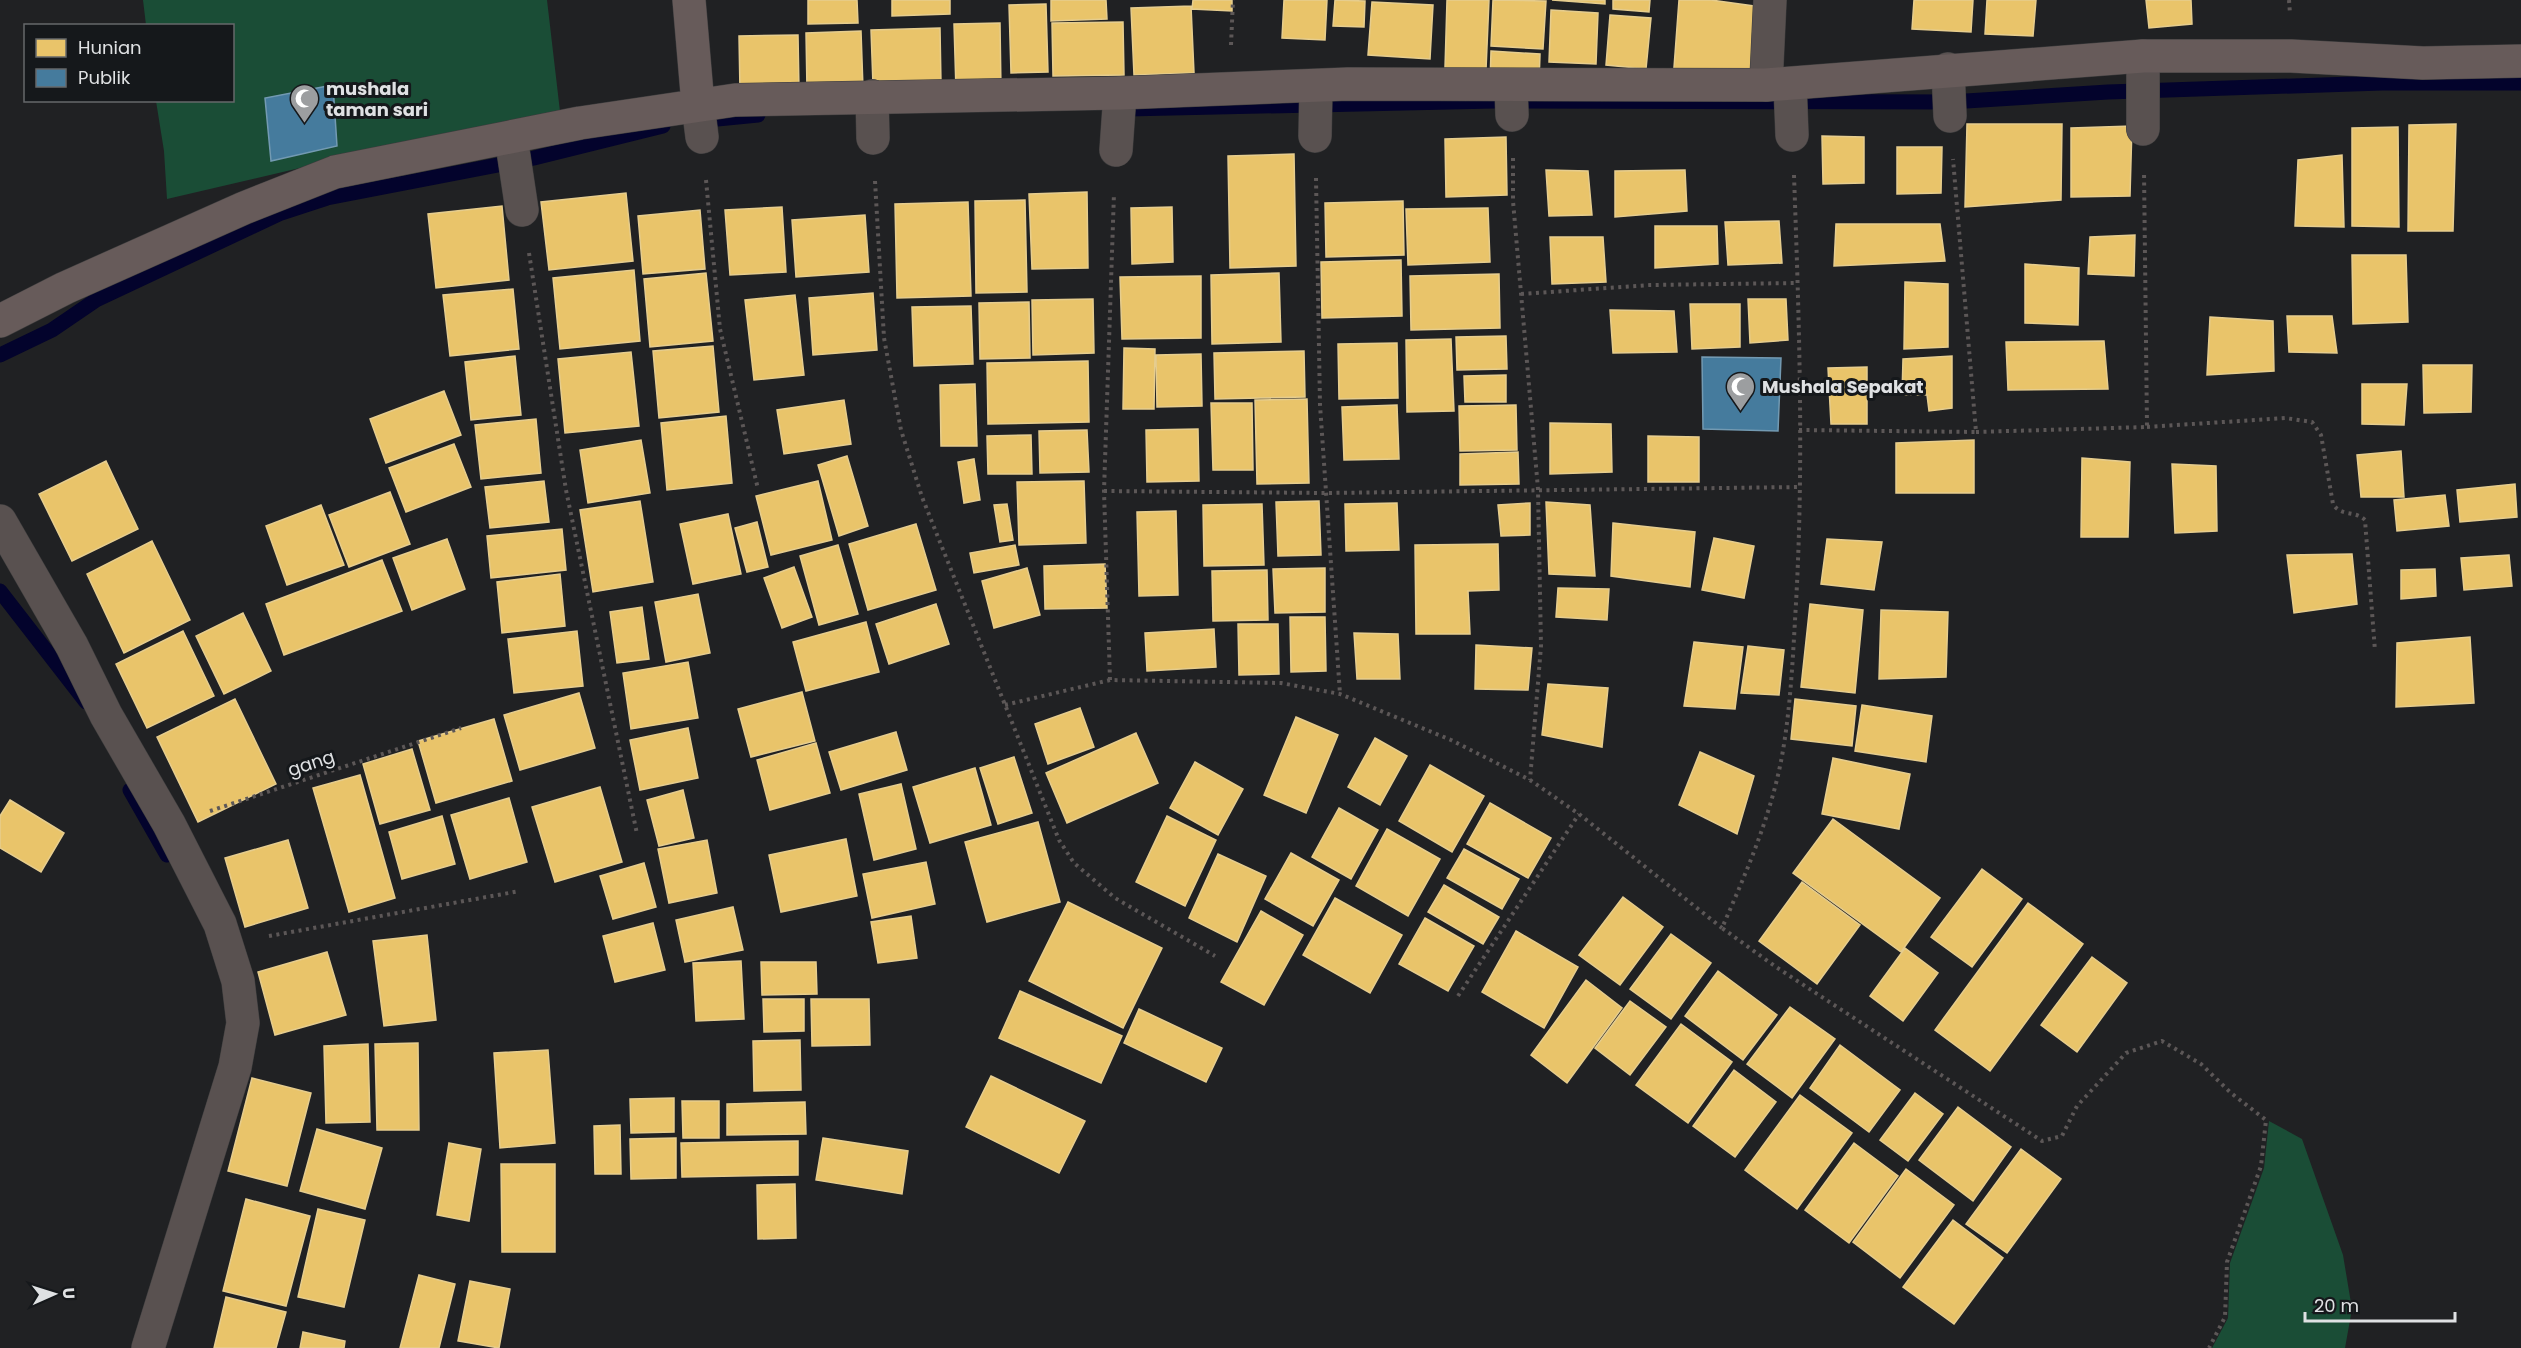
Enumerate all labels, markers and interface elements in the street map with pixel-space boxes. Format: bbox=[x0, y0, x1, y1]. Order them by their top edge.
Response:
legend bbox=[24, 24, 234, 102]
text: Hunian bbox=[78, 35, 142, 60]
text: Publik bbox=[78, 65, 131, 90]
place label: mushala taman sari bbox=[326, 76, 428, 122]
mosque icon: mushala taman sari bbox=[289, 82, 321, 124]
mosque icon: Mushala Sepakat bbox=[1725, 370, 1757, 412]
place label: Mushala Sepakat bbox=[1762, 374, 1924, 399]
street label: gang bbox=[284, 744, 338, 782]
north arrow bbox=[24, 1264, 84, 1324]
scale bar bbox=[2305, 1285, 2455, 1323]
text: U bbox=[57, 1287, 80, 1299]
text: 20 m bbox=[2314, 1293, 2359, 1318]

